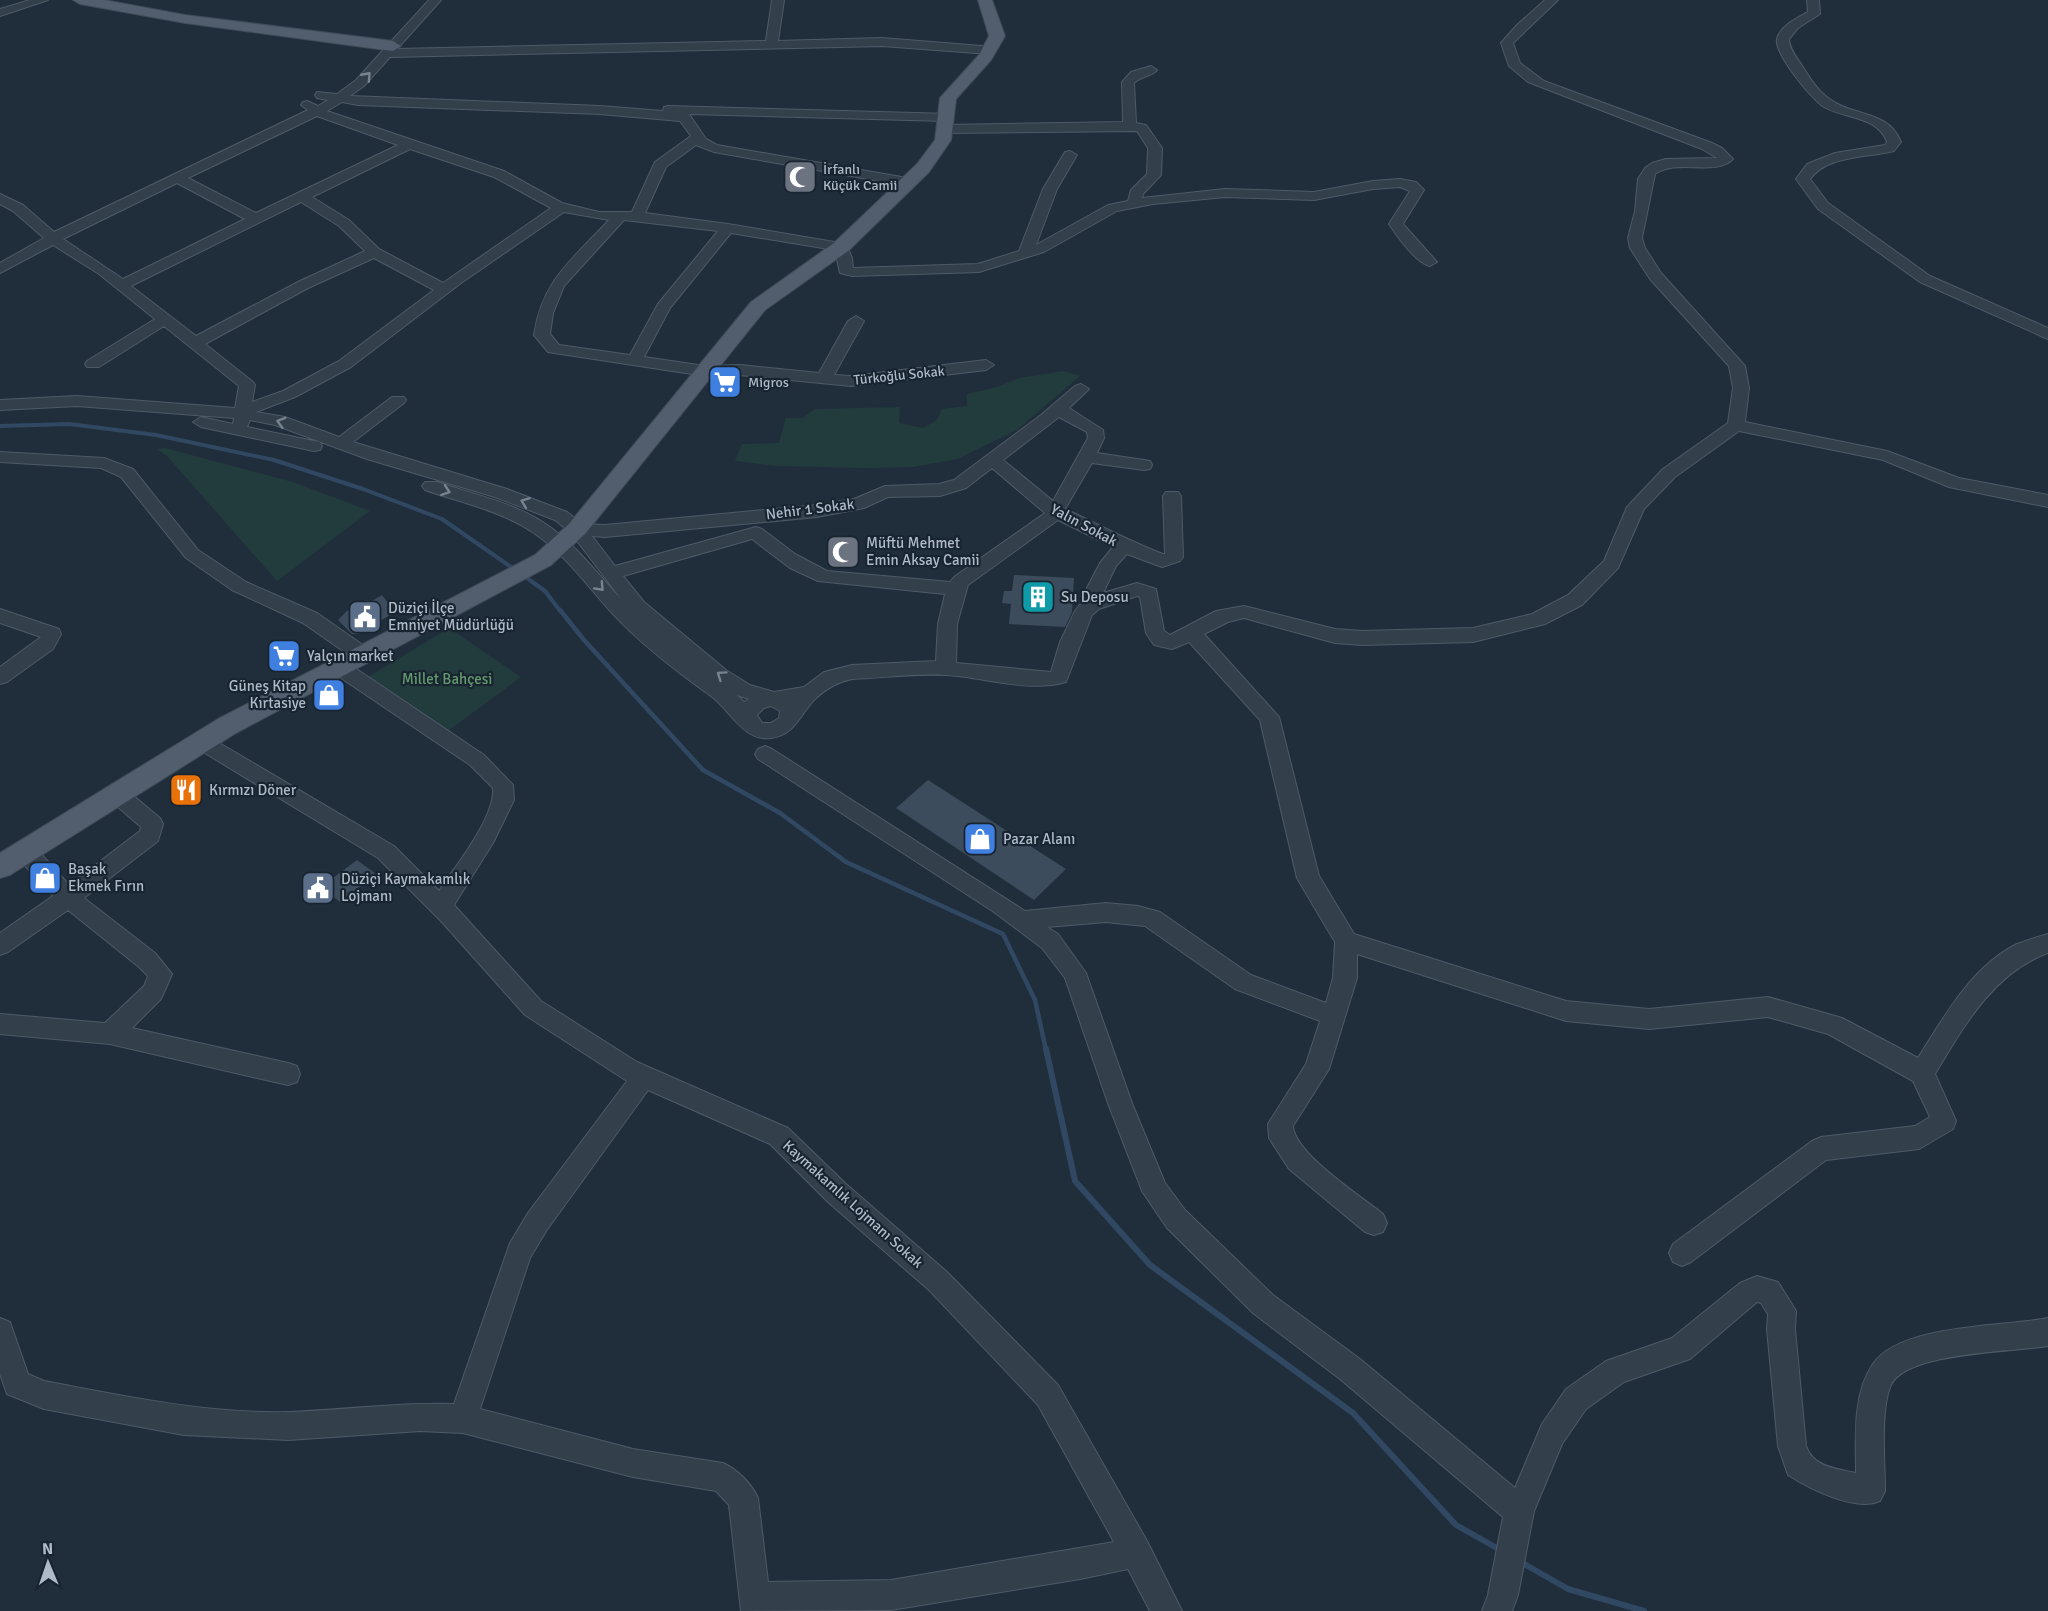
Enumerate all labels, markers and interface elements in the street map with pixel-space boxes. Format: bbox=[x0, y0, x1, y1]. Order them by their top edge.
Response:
one-way arrow bbox=[360, 72, 371, 82]
mosque icon: İrfanlı Küçük Camii bbox=[782, 159, 818, 195]
place label: İrfanlı Küçük Camii bbox=[823, 161, 897, 194]
street label: Türkoğlu Sokak bbox=[853, 362, 945, 389]
supermarket icon: Migros bbox=[707, 364, 743, 400]
place label: Migros bbox=[748, 374, 789, 391]
one-way arrow bbox=[276, 417, 286, 429]
one-way arrow bbox=[440, 484, 451, 497]
street label: Nehir 1 Sokak bbox=[765, 495, 856, 523]
one-way arrow bbox=[521, 497, 531, 510]
street label: Yalın Sokak bbox=[1047, 500, 1121, 550]
mosque icon: Müftü Mehmet Emin Aksay Camii bbox=[825, 534, 861, 570]
place label: Müftü Mehmet Emin Aksay Camii bbox=[866, 534, 980, 569]
building icon: Su Deposu bbox=[1020, 579, 1056, 615]
one-way arrow bbox=[592, 580, 603, 591]
place label: Su Deposu bbox=[1061, 588, 1129, 606]
public building icon: Düziçi İlçe Emniyet Müdürlüğü bbox=[347, 599, 383, 635]
place label: Düziçi İlçe Emniyet Müdürlüğü bbox=[388, 599, 514, 634]
supermarket icon: Yalçın market bbox=[266, 638, 302, 674]
place label: Yalçın market bbox=[307, 647, 394, 665]
park label: Millet Bahçesi bbox=[402, 670, 492, 688]
one-way arrow bbox=[717, 671, 728, 682]
place label: Güneş Kitap Kırtasiye bbox=[229, 677, 306, 712]
shop icon: Güneş Kitap Kırtasiye bbox=[311, 677, 347, 713]
restaurant icon: Kırmızı Döner bbox=[168, 772, 204, 808]
place label: Kırmızı Döner bbox=[209, 781, 297, 799]
shop icon: Pazar Alanı bbox=[962, 821, 998, 857]
place label: Pazar Alanı bbox=[1003, 830, 1075, 848]
shop icon: Başak Ekmek Fırın bbox=[27, 860, 63, 896]
place label: Başak Ekmek Fırın bbox=[68, 860, 144, 895]
public building icon: Düziçi Kaymakamlık Lojmanı bbox=[300, 870, 336, 906]
place label: Düziçi Kaymakamlık Lojmanı bbox=[341, 870, 471, 905]
street label: Kaymakamlık Lojmanı Sokak bbox=[779, 1136, 927, 1272]
north arrow bbox=[18, 1533, 78, 1593]
text: N bbox=[42, 1539, 53, 1559]

